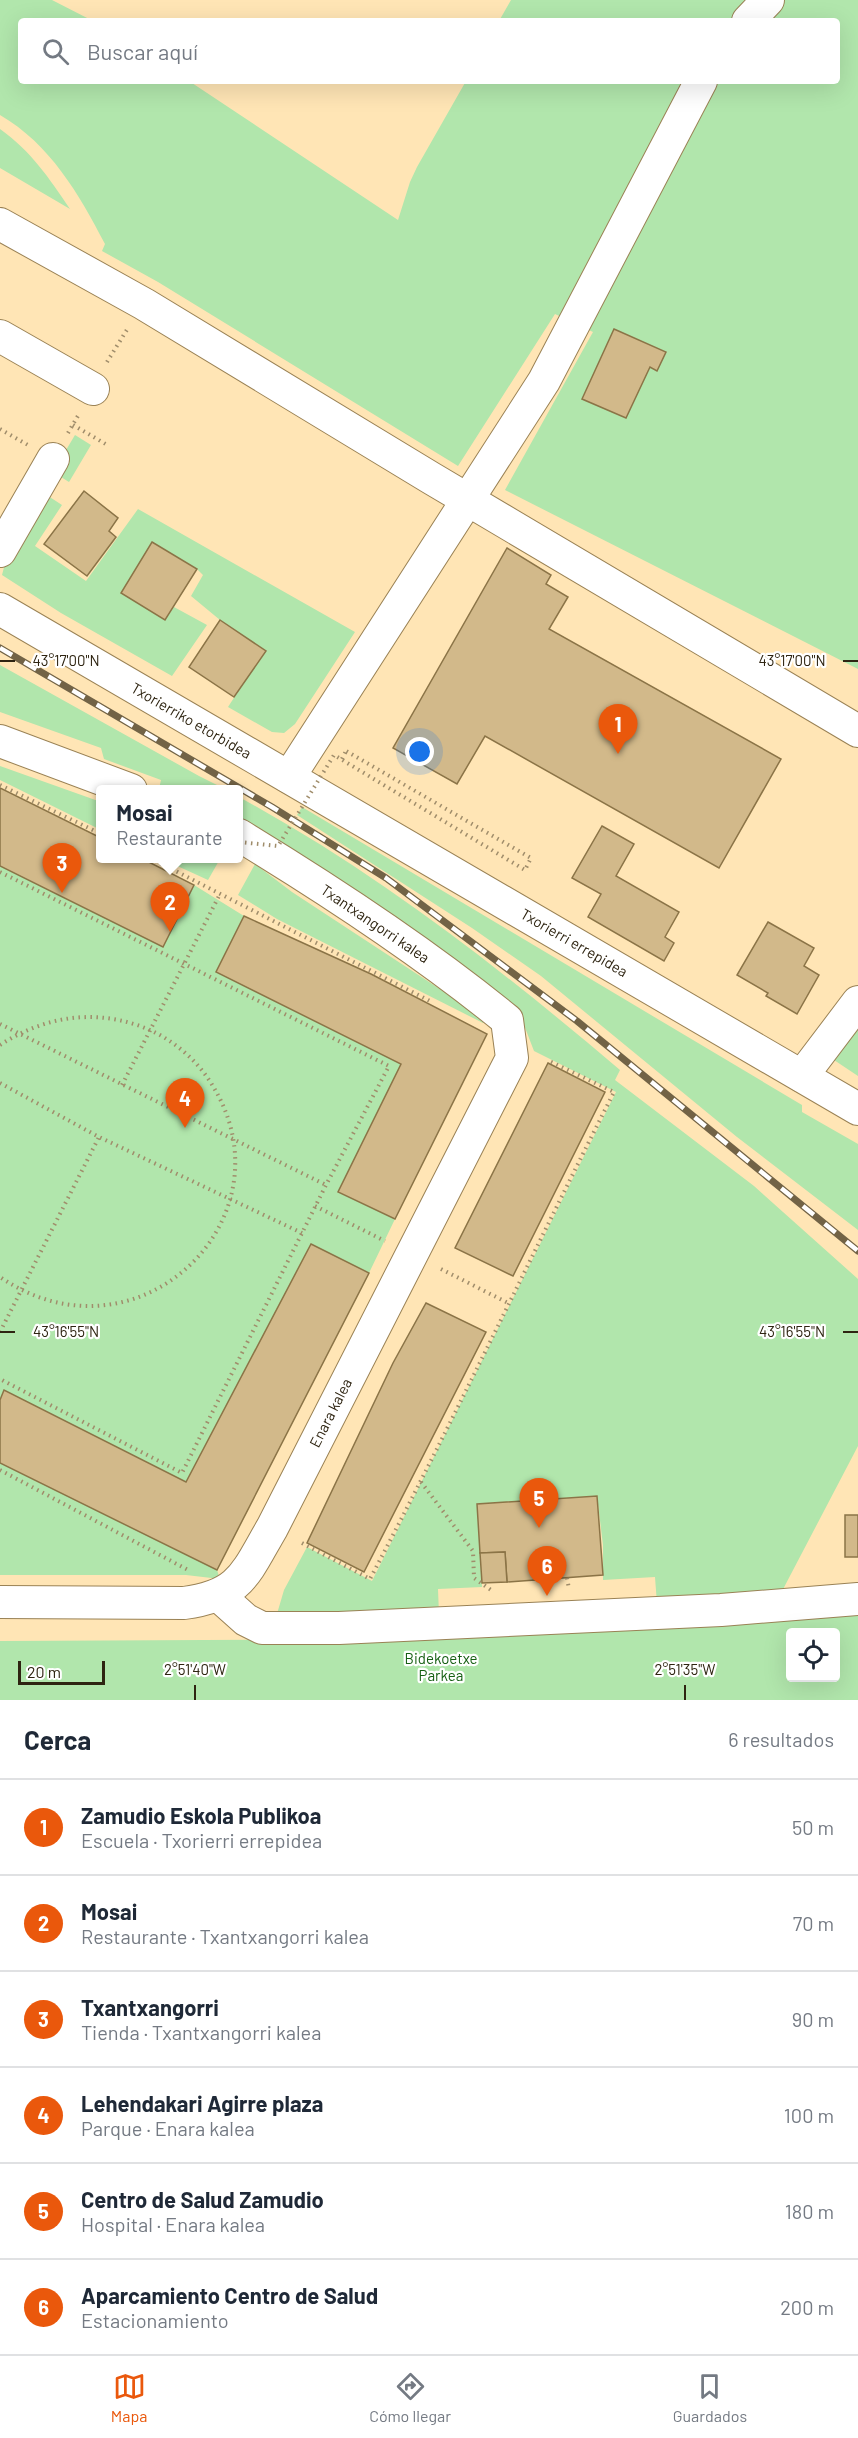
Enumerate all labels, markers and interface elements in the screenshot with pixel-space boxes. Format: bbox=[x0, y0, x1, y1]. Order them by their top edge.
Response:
search box bbox=[18, 18, 840, 84]
icon: search bbox=[39, 35, 72, 68]
text: Buscar aquí bbox=[87, 38, 198, 64]
text: 43°17'00"N bbox=[32, 651, 100, 669]
text: 43°17'00"N bbox=[758, 651, 826, 669]
street label: Txorierriko etorbidea bbox=[128, 678, 255, 762]
pin: 1 bbox=[598, 704, 638, 754]
your location bbox=[405, 737, 434, 766]
popup bbox=[96, 785, 243, 863]
text: Mosai bbox=[116, 799, 173, 825]
text: Restaurante bbox=[116, 825, 223, 849]
pin: 3 bbox=[42, 844, 82, 893]
street label: Txantxangorri kalea bbox=[318, 880, 433, 966]
pin: 2 bbox=[150, 882, 190, 932]
street label: Txorierri errepidea bbox=[518, 904, 631, 980]
pin: 4 bbox=[166, 1078, 204, 1128]
text: 43°16'55"N bbox=[33, 1322, 99, 1340]
text: 43°16'55"N bbox=[759, 1322, 825, 1340]
street label: Enara kalea bbox=[305, 1375, 355, 1450]
pin: 5 bbox=[520, 1478, 558, 1528]
pin: 6 bbox=[528, 1546, 566, 1596]
map controls bbox=[786, 1628, 840, 1682]
button: locate bbox=[786, 1628, 840, 1682]
park label: Bidekoetxe Parkea bbox=[404, 1649, 478, 1684]
scale bar bbox=[18, 1658, 105, 1686]
text: 2°51'40"W bbox=[164, 1660, 226, 1678]
text: 2°51'35"W bbox=[655, 1660, 715, 1678]
text: 20 m bbox=[27, 1662, 61, 1681]
text: Cerca bbox=[24, 1724, 91, 1755]
text: 6 resultados bbox=[728, 1727, 834, 1751]
text: Zamudio Eskola Publikoa bbox=[81, 1802, 321, 1828]
text: 1 bbox=[40, 1815, 47, 1839]
text: 50 m bbox=[792, 1815, 834, 1839]
text: Escuela · Txorierri errepidea bbox=[81, 1828, 322, 1852]
text: Mosai bbox=[81, 1898, 137, 1924]
text: 2 bbox=[38, 1911, 49, 1935]
text: 70 m bbox=[793, 1911, 834, 1935]
text: Restaurante · Txantxangorri kalea bbox=[81, 1924, 369, 1948]
text: Txantxangorri bbox=[81, 1994, 219, 2020]
text: 3 bbox=[38, 2007, 49, 2031]
text: 90 m bbox=[792, 2007, 834, 2031]
text: Tienda · Txantxangorri kalea bbox=[81, 2020, 321, 2044]
text: Lehendakari Agirre plaza bbox=[81, 2090, 323, 2116]
text: 4 bbox=[37, 2103, 50, 2127]
text: 100 m bbox=[784, 2103, 834, 2127]
text: Parque · Enara kalea bbox=[81, 2116, 255, 2140]
text: Centro de Salud Zamudio bbox=[81, 2186, 324, 2212]
text: 5 bbox=[38, 2199, 49, 2223]
text: 180 m bbox=[785, 2199, 834, 2223]
text: Hospital · Enara kalea bbox=[81, 2212, 265, 2236]
text: Aparcamiento Centro de Salud bbox=[81, 2282, 378, 2308]
text: 6 bbox=[38, 2295, 49, 2319]
text: 200 m bbox=[780, 2295, 834, 2319]
text: Estacionamiento bbox=[81, 2308, 229, 2332]
tab: Mapa bbox=[111, 2370, 147, 2425]
tab: Cómo llegar bbox=[369, 2370, 451, 2425]
tab: Guardados bbox=[673, 2370, 747, 2425]

